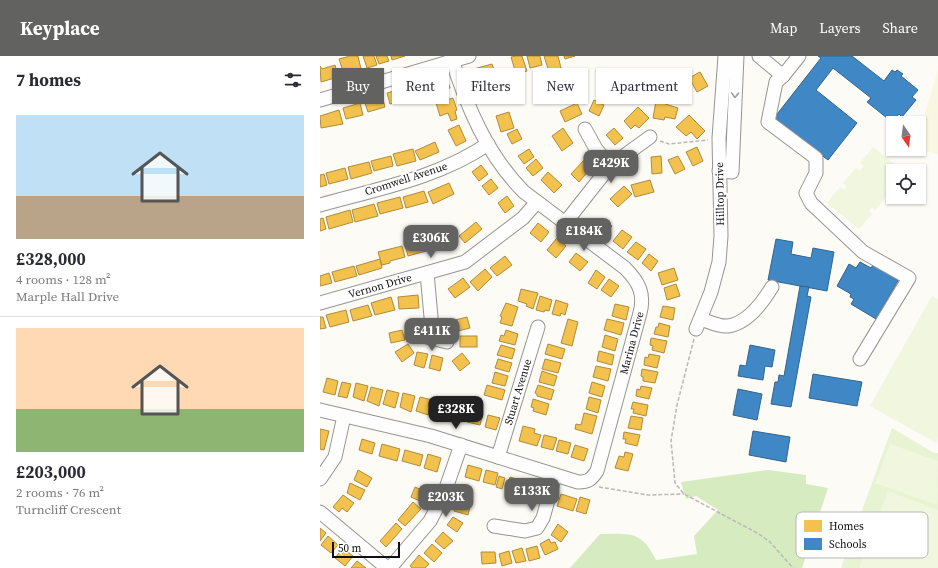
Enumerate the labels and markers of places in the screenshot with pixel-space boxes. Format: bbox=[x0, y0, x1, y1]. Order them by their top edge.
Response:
pin: £429K bbox=[583, 150, 639, 184]
pin: £184K bbox=[556, 218, 612, 252]
pin: £306K bbox=[403, 225, 459, 259]
pin: £411K bbox=[404, 318, 460, 352]
pin: £328K bbox=[428, 396, 484, 430]
pin: £133K bbox=[504, 478, 560, 512]
pin: £203K bbox=[418, 484, 474, 518]

